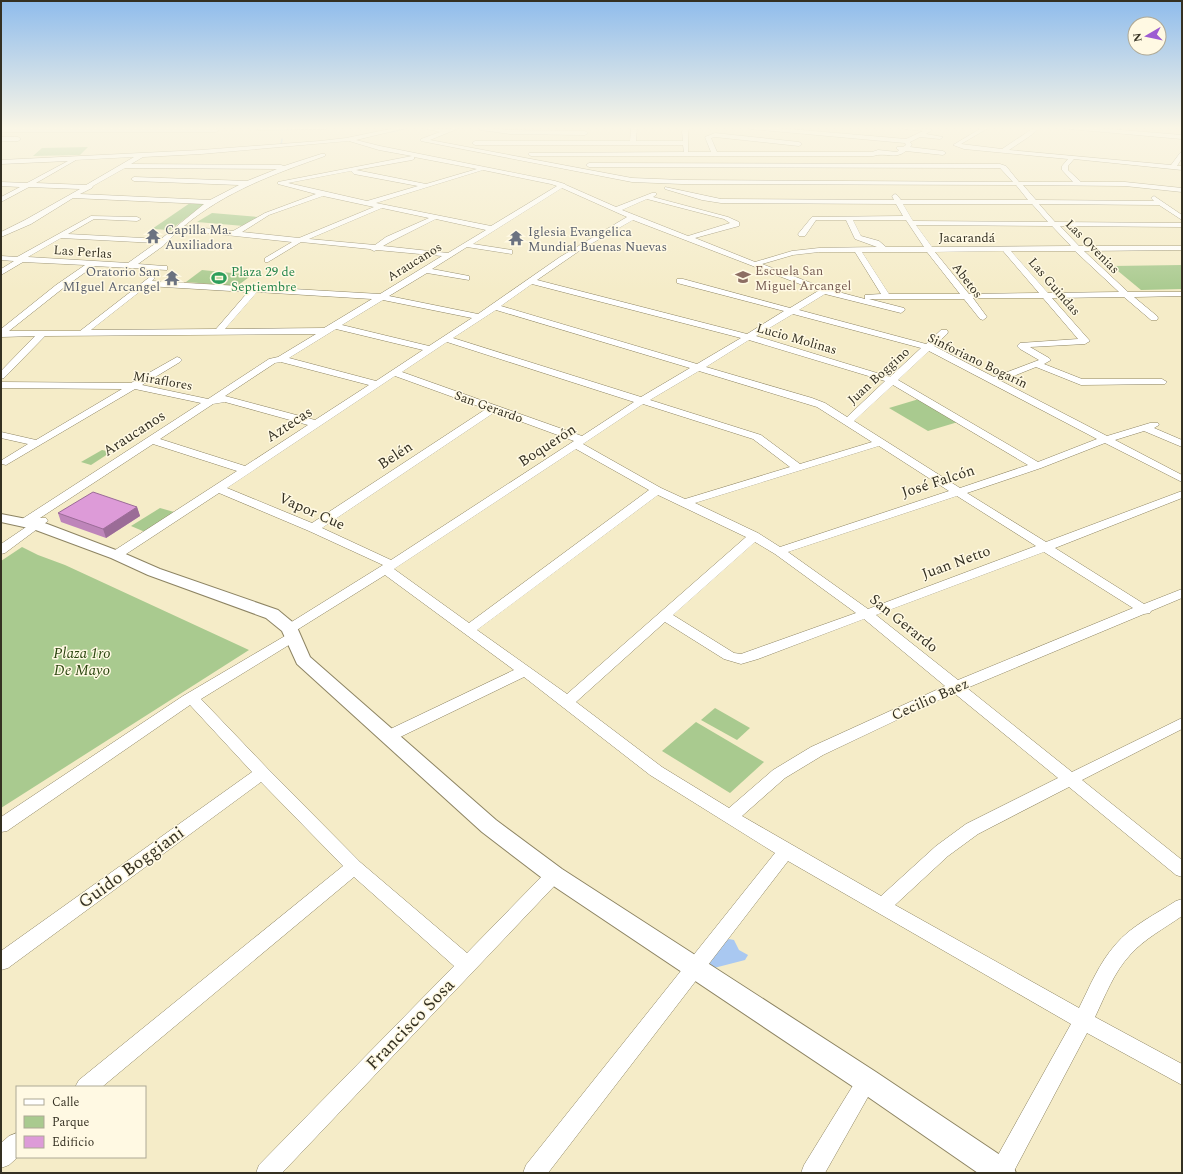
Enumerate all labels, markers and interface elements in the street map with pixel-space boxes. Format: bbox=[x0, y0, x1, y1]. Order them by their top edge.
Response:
north arrow bbox=[1127, 16, 1167, 56]
text: N bbox=[1129, 32, 1147, 43]
street label: Las Ovenias bbox=[1060, 215, 1124, 279]
place label: Capilla Ma. Auxiliadora bbox=[165, 220, 233, 255]
place label: Iglesia Evangelica Mundial Buenas Nuevas bbox=[528, 222, 667, 257]
temple icon: Capilla Ma. Auxiliadora bbox=[144, 227, 162, 245]
street label: Jacarandá bbox=[939, 228, 996, 248]
temple icon: Iglesia Evangelica Mundial Buenas Nuevas bbox=[507, 229, 525, 247]
street label: Araucanos bbox=[383, 237, 446, 287]
street label: Las Perlas bbox=[53, 240, 113, 264]
street label: Las Guindas bbox=[1023, 253, 1085, 320]
street label: Abetos bbox=[947, 259, 988, 303]
place label: Escuela San Miguel Arcangel bbox=[755, 261, 852, 296]
place label: Oratorio San MIguel Arcangel bbox=[63, 262, 160, 297]
place label: Plaza 29 de Septiembre bbox=[231, 262, 297, 297]
school or university icon: Escuela San Miguel Arcangel bbox=[734, 268, 752, 286]
temple icon: Oratorio San MIguel Arcangel bbox=[163, 269, 181, 287]
sports icon: Plaza 29 de Septiembre bbox=[210, 269, 228, 287]
street label: Lucio Molinas bbox=[754, 318, 839, 360]
street label: Sinforiano Bogarín bbox=[924, 328, 1031, 394]
street label: Juan Boggino bbox=[843, 342, 914, 409]
street label: Miraflores bbox=[131, 366, 194, 396]
street label: San Gerardo bbox=[452, 385, 526, 429]
street label: Aztecas bbox=[261, 401, 317, 448]
street label: Araucanos bbox=[98, 404, 170, 462]
street label: Boquerón bbox=[514, 418, 581, 473]
street label: Belén bbox=[373, 435, 418, 475]
street label: José Falcón bbox=[899, 459, 978, 504]
street label: Vapor Cue bbox=[275, 487, 349, 536]
street label: Juan Netto bbox=[918, 539, 994, 586]
street label: San Gerardo bbox=[864, 588, 943, 658]
park label: Plaza 1ro De Mayo bbox=[53, 642, 111, 682]
street label: Cecilio Baez bbox=[888, 672, 973, 727]
street label: Guido Boggiani bbox=[73, 820, 190, 915]
street label: Francisco Sosa bbox=[360, 972, 461, 1076]
legend bbox=[16, 1086, 146, 1158]
text: Calle bbox=[52, 1093, 80, 1112]
text: Parque bbox=[52, 1113, 89, 1132]
text: Edificio bbox=[52, 1133, 94, 1152]

